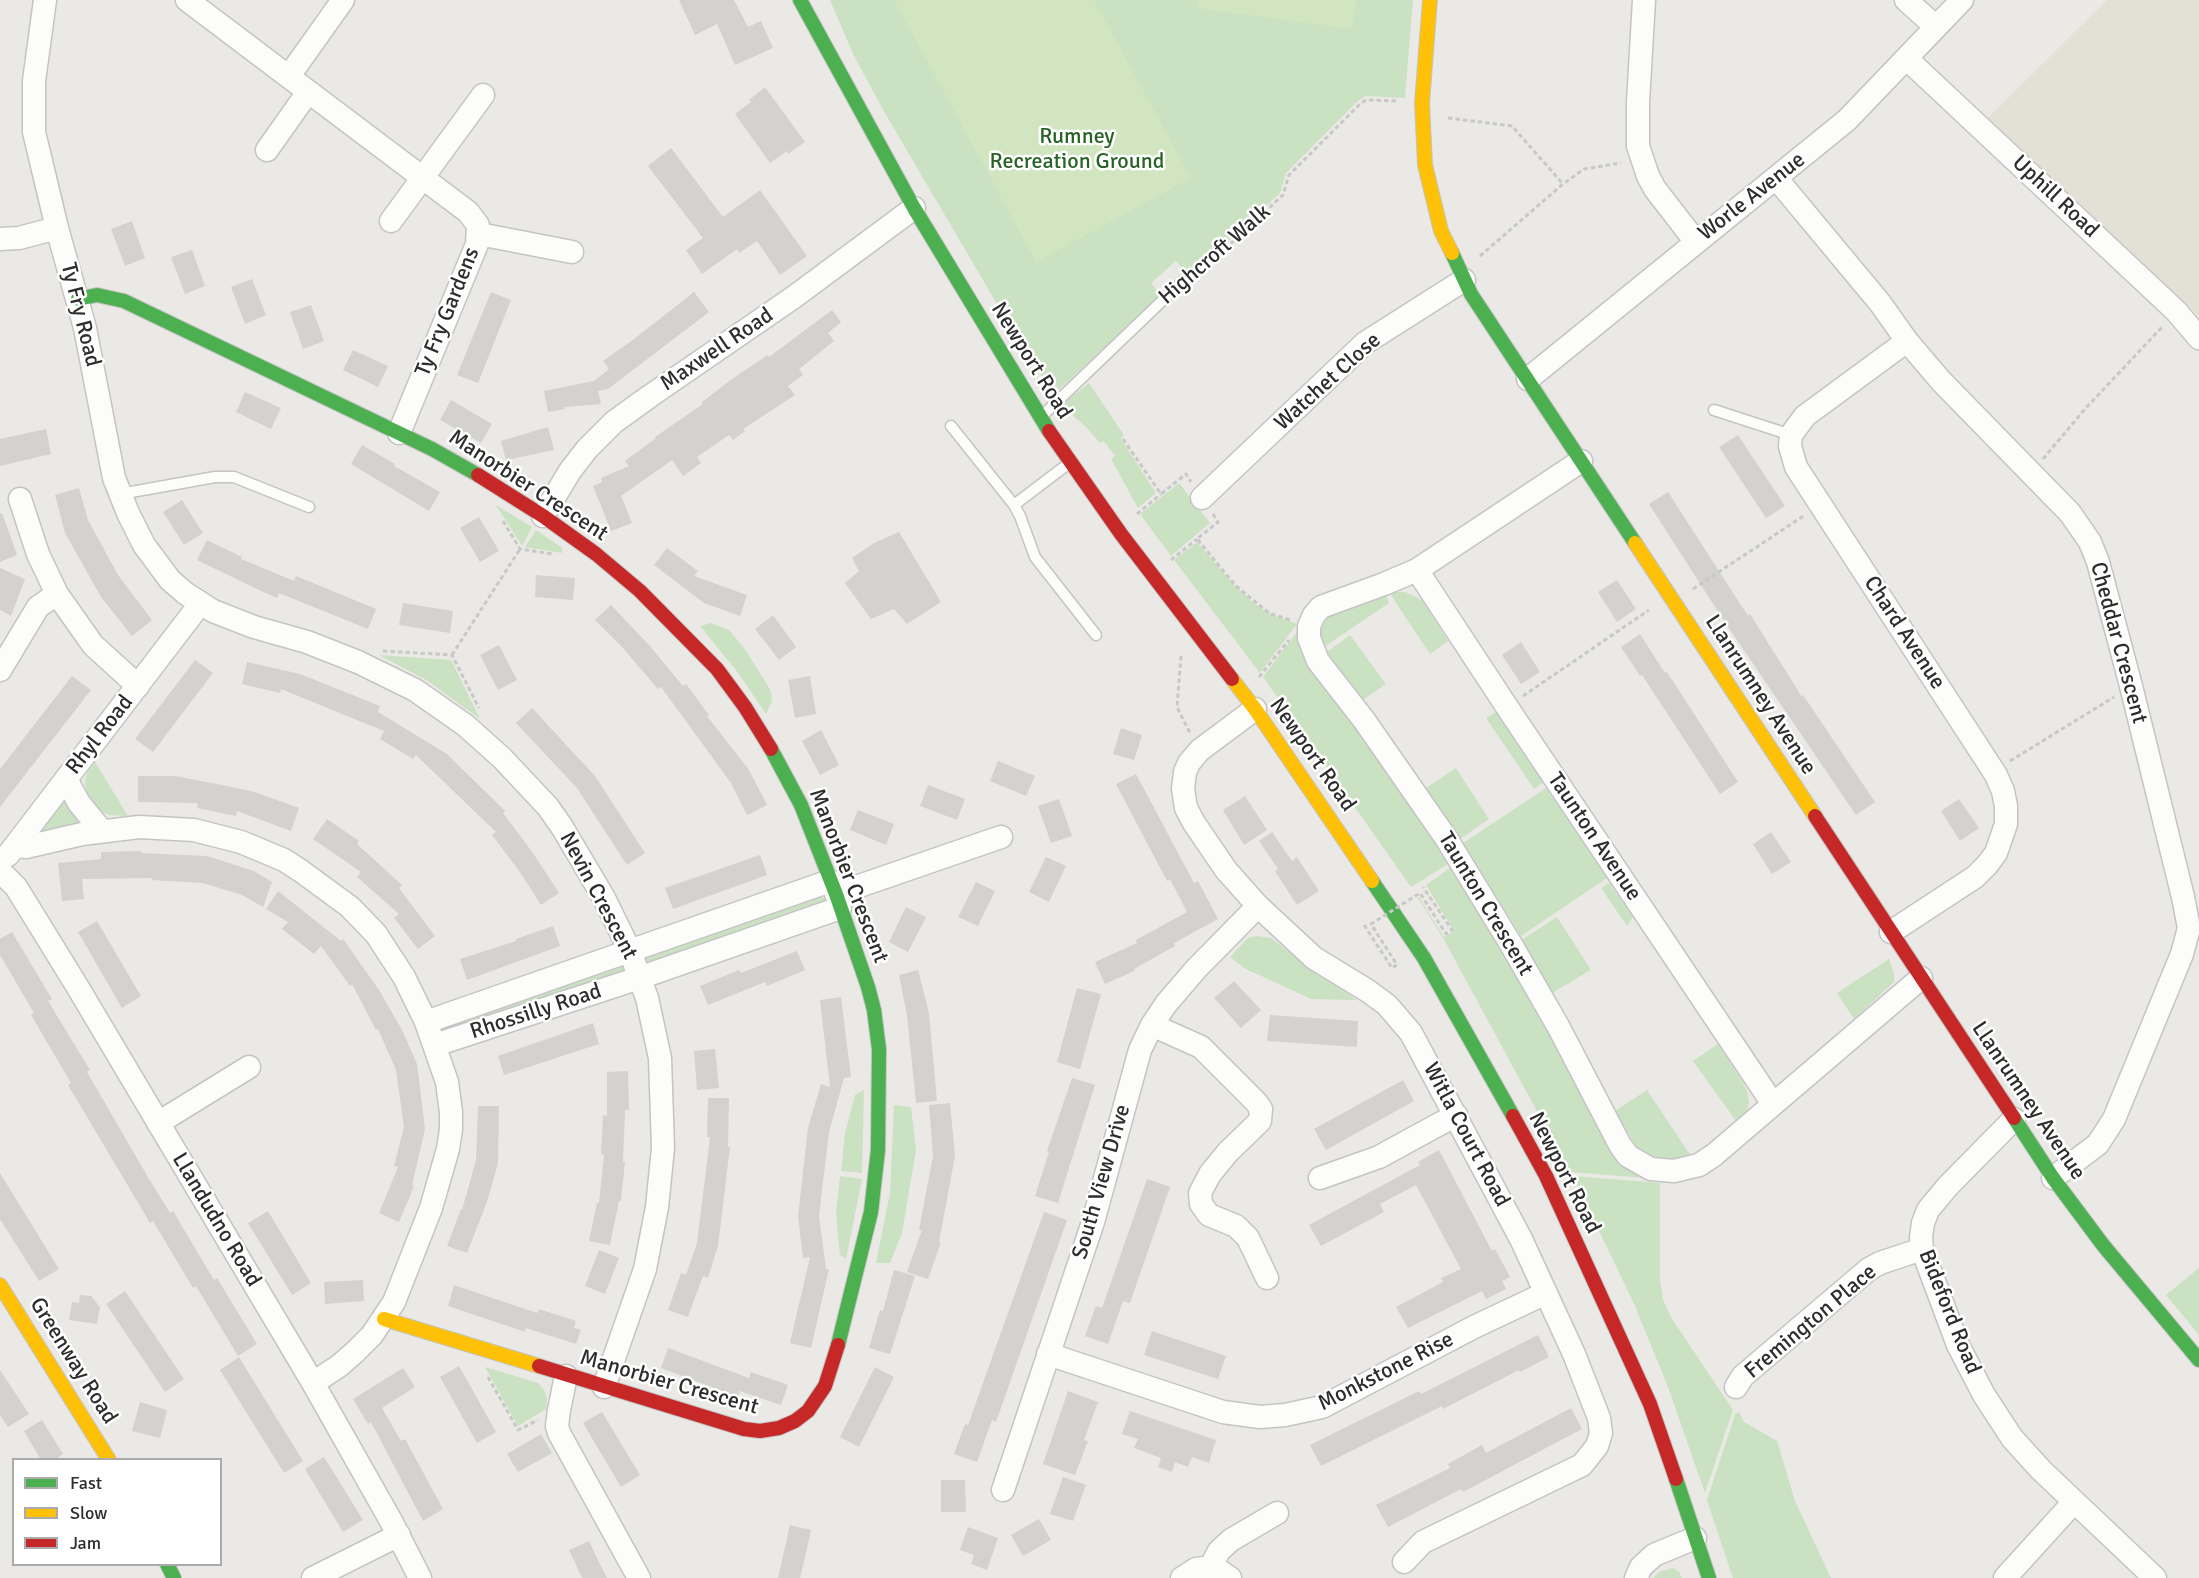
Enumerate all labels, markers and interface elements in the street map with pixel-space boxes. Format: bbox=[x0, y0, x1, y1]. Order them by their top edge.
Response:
park label: Rumney Recreation Ground bbox=[990, 124, 1164, 176]
street label: Worle Avenue bbox=[1693, 147, 1811, 247]
street label: Uphill Road bbox=[2006, 150, 2104, 244]
street label: Highcroft Walk bbox=[1154, 199, 1276, 311]
street label: Ty Fry Gardens bbox=[410, 244, 486, 380]
street label: Ty Fry Road bbox=[54, 260, 106, 370]
street label: Newport Road bbox=[985, 298, 1077, 424]
street label: Maxwell Road bbox=[656, 303, 778, 397]
street label: Watchet Close bbox=[1269, 327, 1387, 437]
street label: Manorbier Crescent bbox=[443, 425, 613, 547]
street label: Cheddar Crescent bbox=[2084, 559, 2152, 727]
street label: Chard Avenue bbox=[1858, 571, 1950, 695]
street label: Llanrumney Avenue bbox=[1698, 610, 1822, 780]
street label: Rhyl Road bbox=[61, 690, 139, 780]
street label: Newport Road bbox=[1263, 693, 1361, 817]
street label: Taunton Avenue bbox=[1541, 768, 1647, 906]
street label: Manorbier Crescent bbox=[803, 785, 893, 967]
street label: Taunton Crescent bbox=[1432, 827, 1538, 981]
street label: Nevin Crescent bbox=[553, 828, 643, 964]
street label: Rhossilly Road bbox=[467, 978, 605, 1046]
street label: Llanrumney Avenue bbox=[1965, 1017, 2091, 1185]
street label: Witla Court Road bbox=[1417, 1058, 1515, 1212]
street label: South View Drive bbox=[1067, 1102, 1137, 1262]
street label: Newport Road bbox=[1522, 1108, 1606, 1238]
street label: Llandudno Road bbox=[166, 1148, 266, 1292]
street label: Bideford Road bbox=[1912, 1246, 1986, 1378]
street label: Fremington Place bbox=[1740, 1259, 1882, 1385]
street label: Greenway Road bbox=[24, 1293, 122, 1429]
street label: Monkstone Rise bbox=[1314, 1327, 1458, 1417]
street label: Manorbier Crescent bbox=[577, 1345, 761, 1421]
legend bbox=[12, 1458, 222, 1566]
text: Fast bbox=[70, 1472, 102, 1494]
text: Slow bbox=[70, 1502, 107, 1524]
text: Jam bbox=[70, 1532, 101, 1554]

